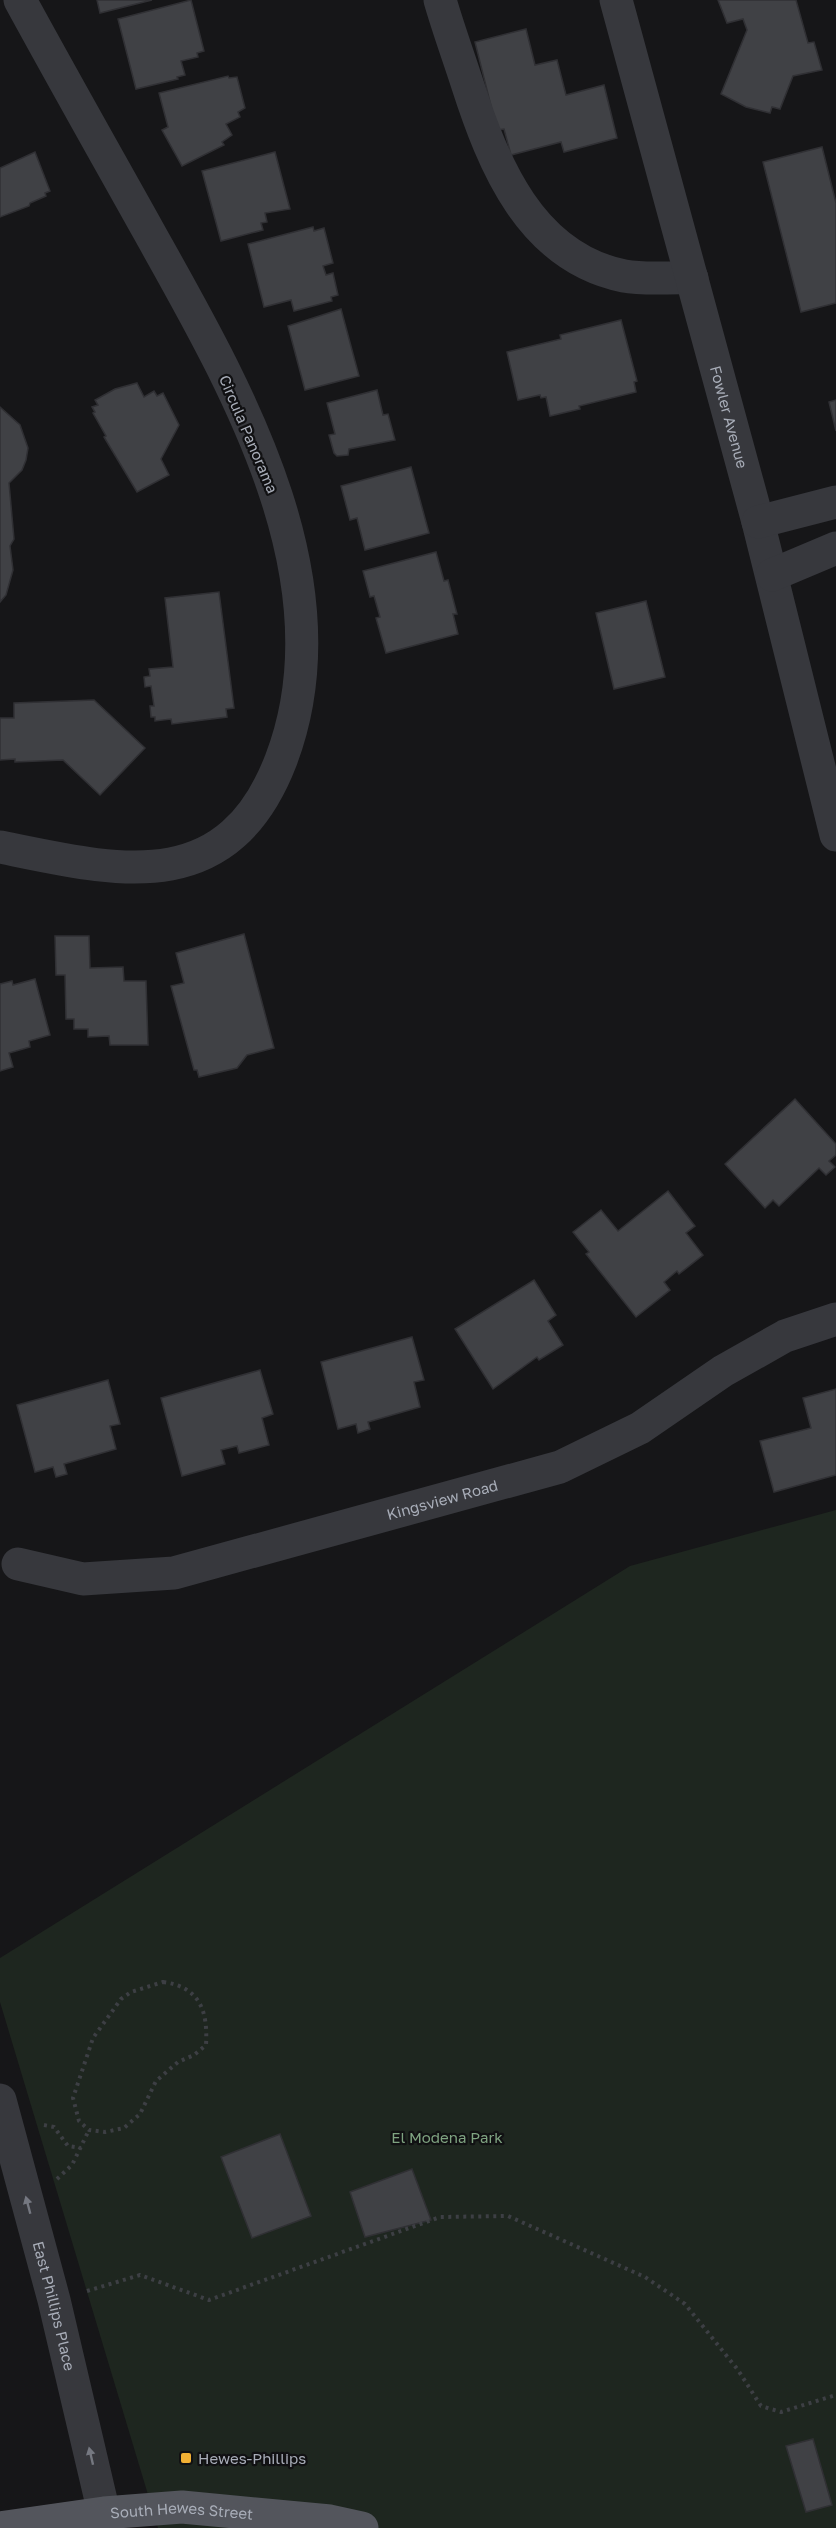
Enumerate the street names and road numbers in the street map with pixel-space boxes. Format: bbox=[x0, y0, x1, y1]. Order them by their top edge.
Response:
street label: Fowler Avenue bbox=[707, 363, 752, 471]
street label: Circula Panorama bbox=[216, 372, 282, 496]
street label: Kingsview Road bbox=[385, 1476, 500, 1523]
street label: East Phillips Place bbox=[30, 2239, 79, 2373]
street label: South Hewes Street bbox=[109, 2498, 254, 2523]

